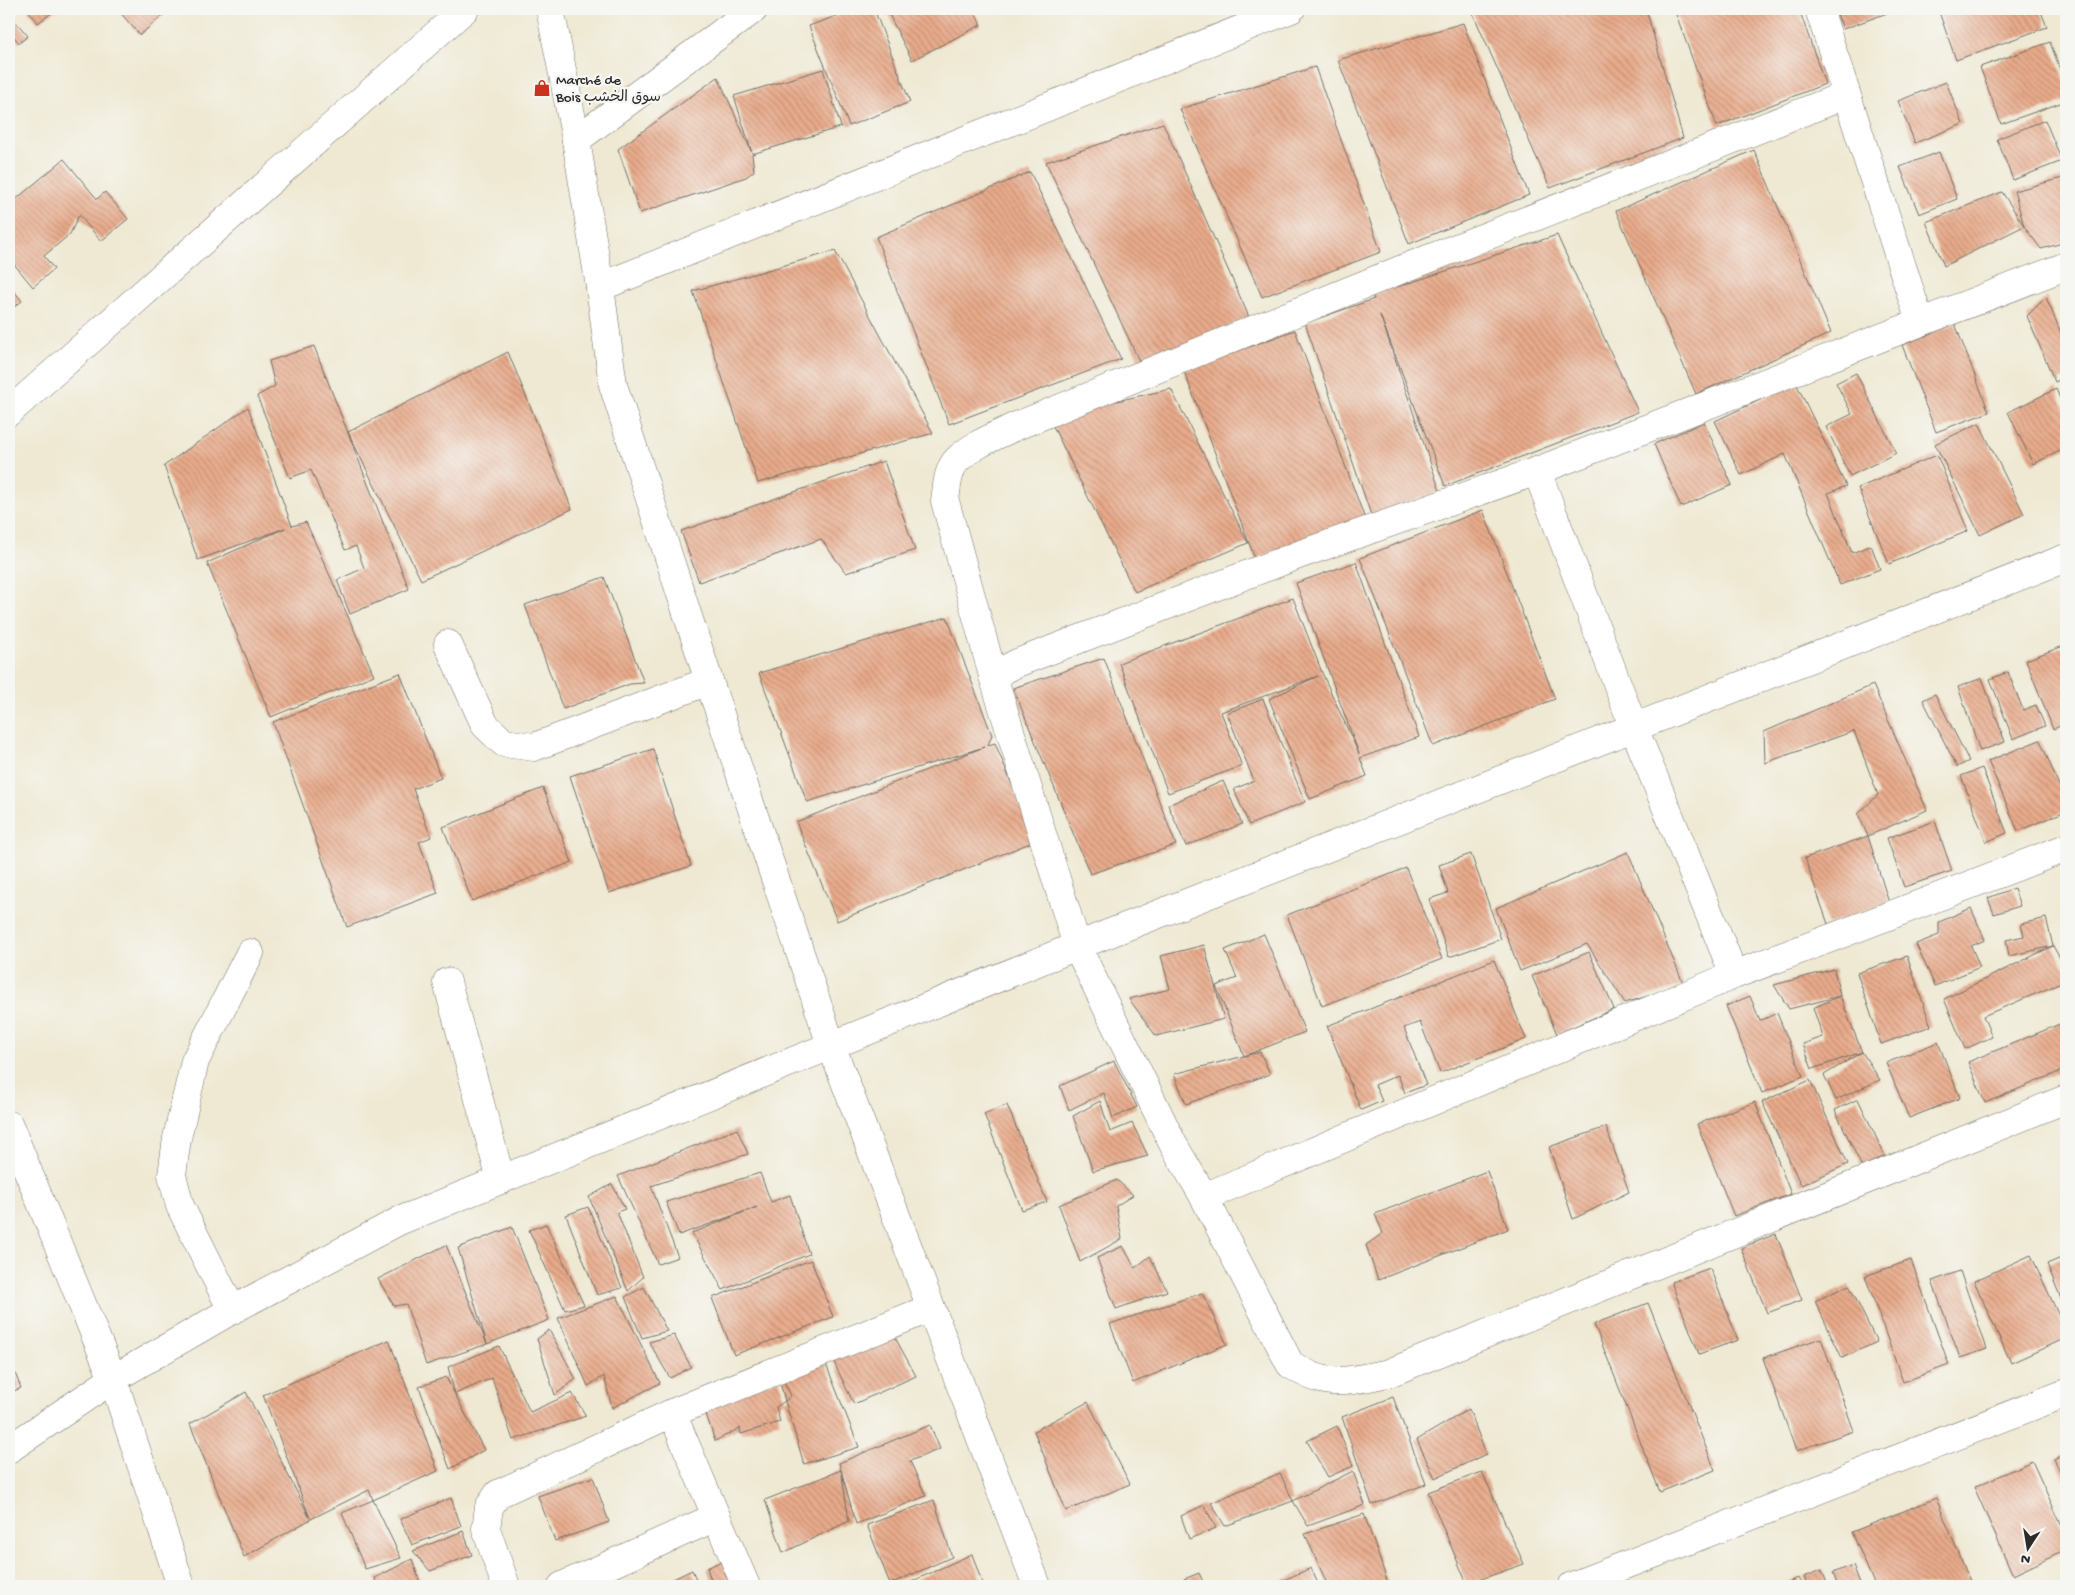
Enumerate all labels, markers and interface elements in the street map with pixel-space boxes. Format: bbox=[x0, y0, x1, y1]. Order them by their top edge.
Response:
place label: Marché de Bois سوق الخشب bbox=[555, 72, 661, 107]
shop icon: Marché de Bois سوق الخشب bbox=[532, 78, 552, 98]
north arrow bbox=[2002, 1522, 2052, 1572]
text: N bbox=[2020, 1549, 2032, 1568]

